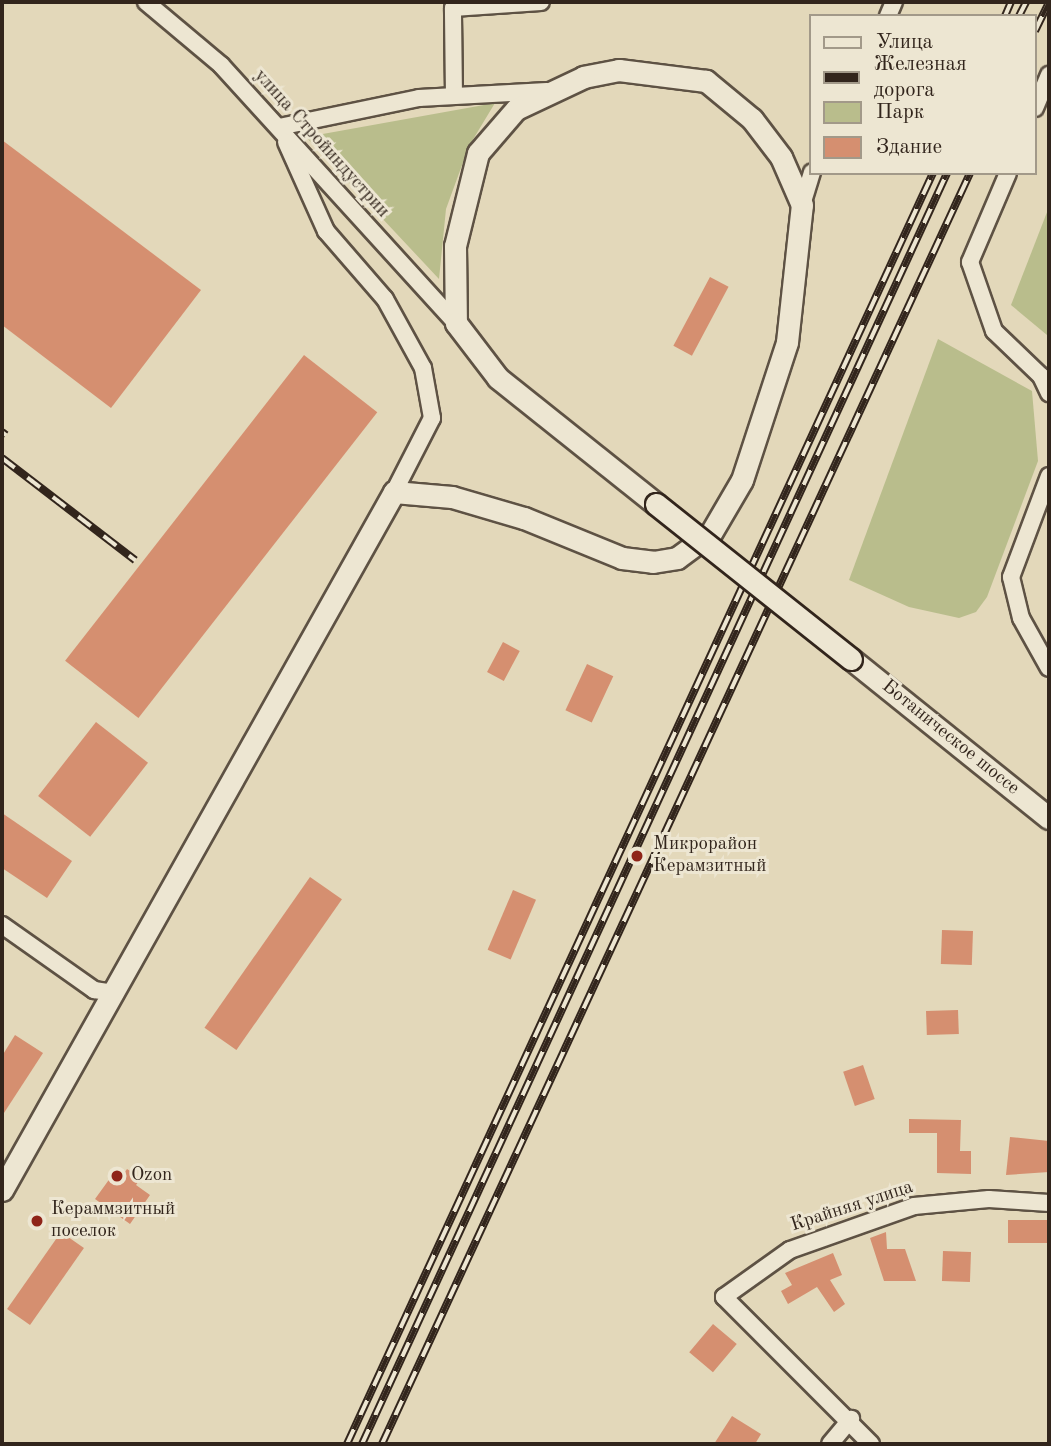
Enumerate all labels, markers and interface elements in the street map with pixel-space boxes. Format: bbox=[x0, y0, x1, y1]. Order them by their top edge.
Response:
legend bbox=[810, 14, 1037, 175]
text: Улица bbox=[876, 32, 933, 53]
text: Железная дорога bbox=[874, 54, 967, 101]
street label: улица Стройиндустрии bbox=[248, 65, 394, 223]
text: Парк bbox=[876, 102, 924, 123]
text: Здание bbox=[876, 137, 942, 158]
street label: Ботаническое шоссе bbox=[877, 675, 1023, 801]
place label: Микрорайон Керамзитный bbox=[653, 834, 766, 878]
marker: Микрорайон Керамзитный bbox=[627, 846, 647, 866]
place label: Ozon bbox=[131, 1165, 172, 1187]
marker: Ozon bbox=[109, 1168, 125, 1184]
street label: Крайняя улица bbox=[788, 1176, 916, 1238]
place label: Кераммзитный поселок bbox=[51, 1199, 175, 1243]
marker: Кераммзитный поселок bbox=[29, 1213, 45, 1229]

